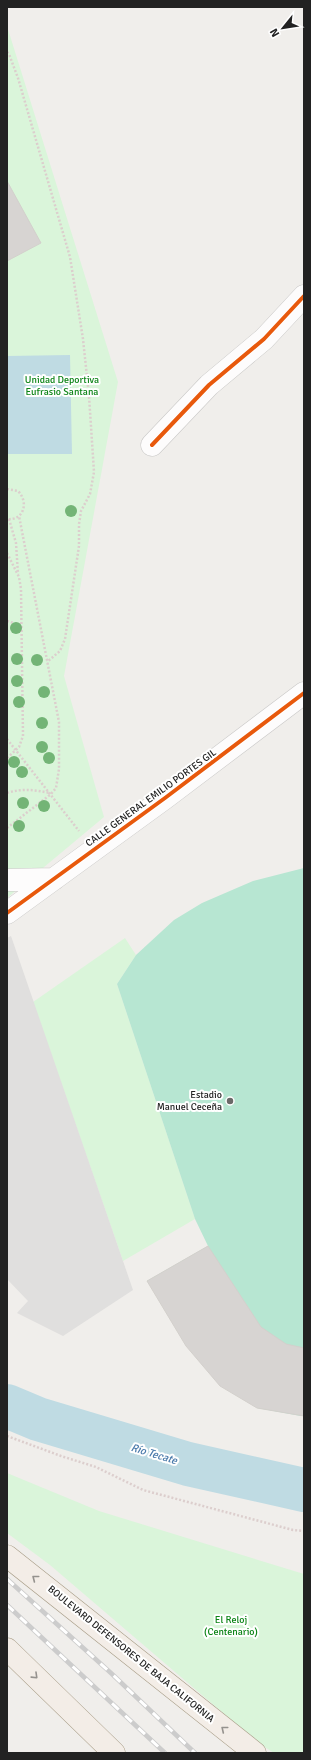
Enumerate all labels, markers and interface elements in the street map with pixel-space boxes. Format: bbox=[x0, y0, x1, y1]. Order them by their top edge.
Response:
north arrow bbox=[263, 8, 303, 48]
text: N bbox=[267, 26, 282, 39]
park label: Unidad Deportiva Eufrasio Santana bbox=[25, 374, 99, 398]
street label: CALLE GENERAL EMILIO PORTES GIL bbox=[83, 747, 219, 849]
place label: Estadio Manuel Ceceña bbox=[157, 1089, 222, 1113]
marker: Estadio Manuel Ceceña bbox=[225, 1096, 235, 1106]
water label: Río Tecate bbox=[129, 1441, 179, 1467]
one-way arrow bbox=[32, 1575, 39, 1582]
street label: BOULEVARD DEFENSORES DE BAJA CALIFORNIA bbox=[45, 1583, 217, 1725]
park label: El Reloj (Centenario) bbox=[204, 1614, 258, 1638]
one-way arrow bbox=[30, 1671, 38, 1679]
one-way arrow bbox=[222, 1726, 229, 1733]

